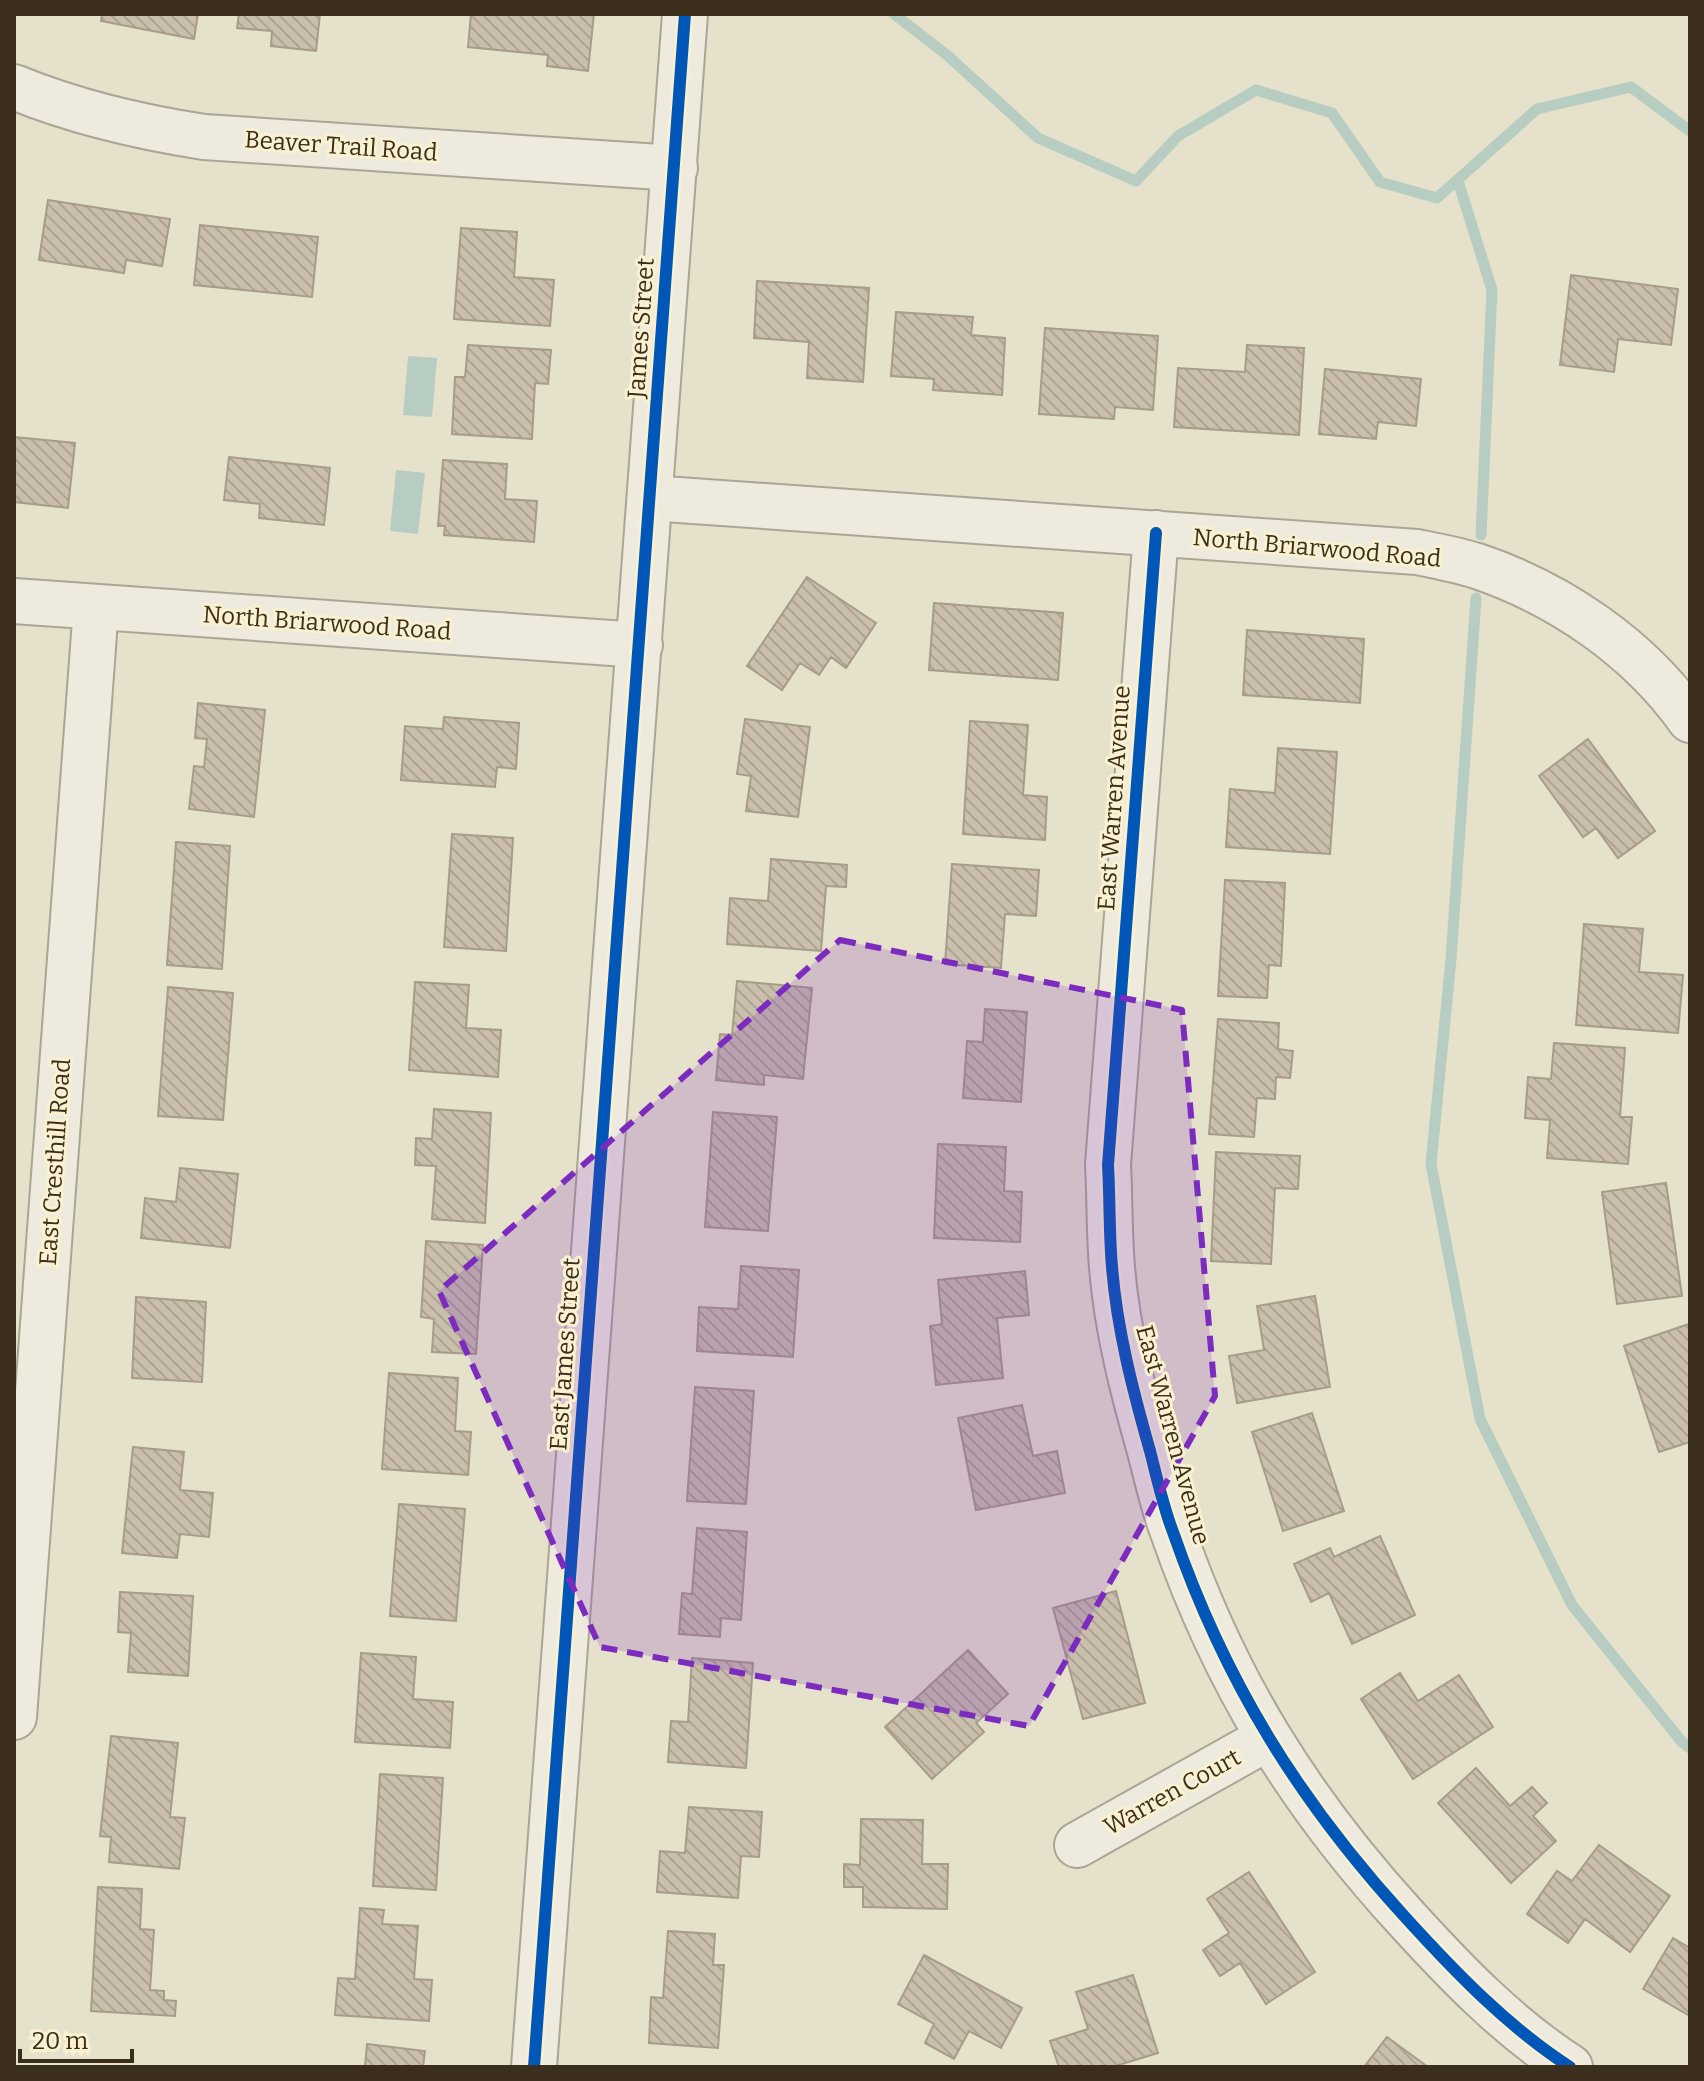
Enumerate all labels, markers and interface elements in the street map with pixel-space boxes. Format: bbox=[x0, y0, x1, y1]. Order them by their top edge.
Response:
street label: Beaver Trail Road bbox=[244, 125, 438, 167]
street label: James Street bbox=[622, 257, 660, 400]
street label: North Briarwood Road bbox=[1192, 523, 1442, 573]
street label: North Briarwood Road bbox=[202, 600, 452, 646]
street label: East Warren Avenue bbox=[1092, 684, 1136, 912]
street label: East Cresthill Road bbox=[34, 1057, 76, 1267]
street label: East James Street bbox=[544, 1256, 586, 1451]
street label: East Warren Avenue bbox=[1130, 1322, 1216, 1548]
street label: Warren Court bbox=[1099, 1743, 1246, 1841]
scale bar bbox=[20, 2013, 132, 2063]
text: 20 m bbox=[32, 2027, 88, 2055]

